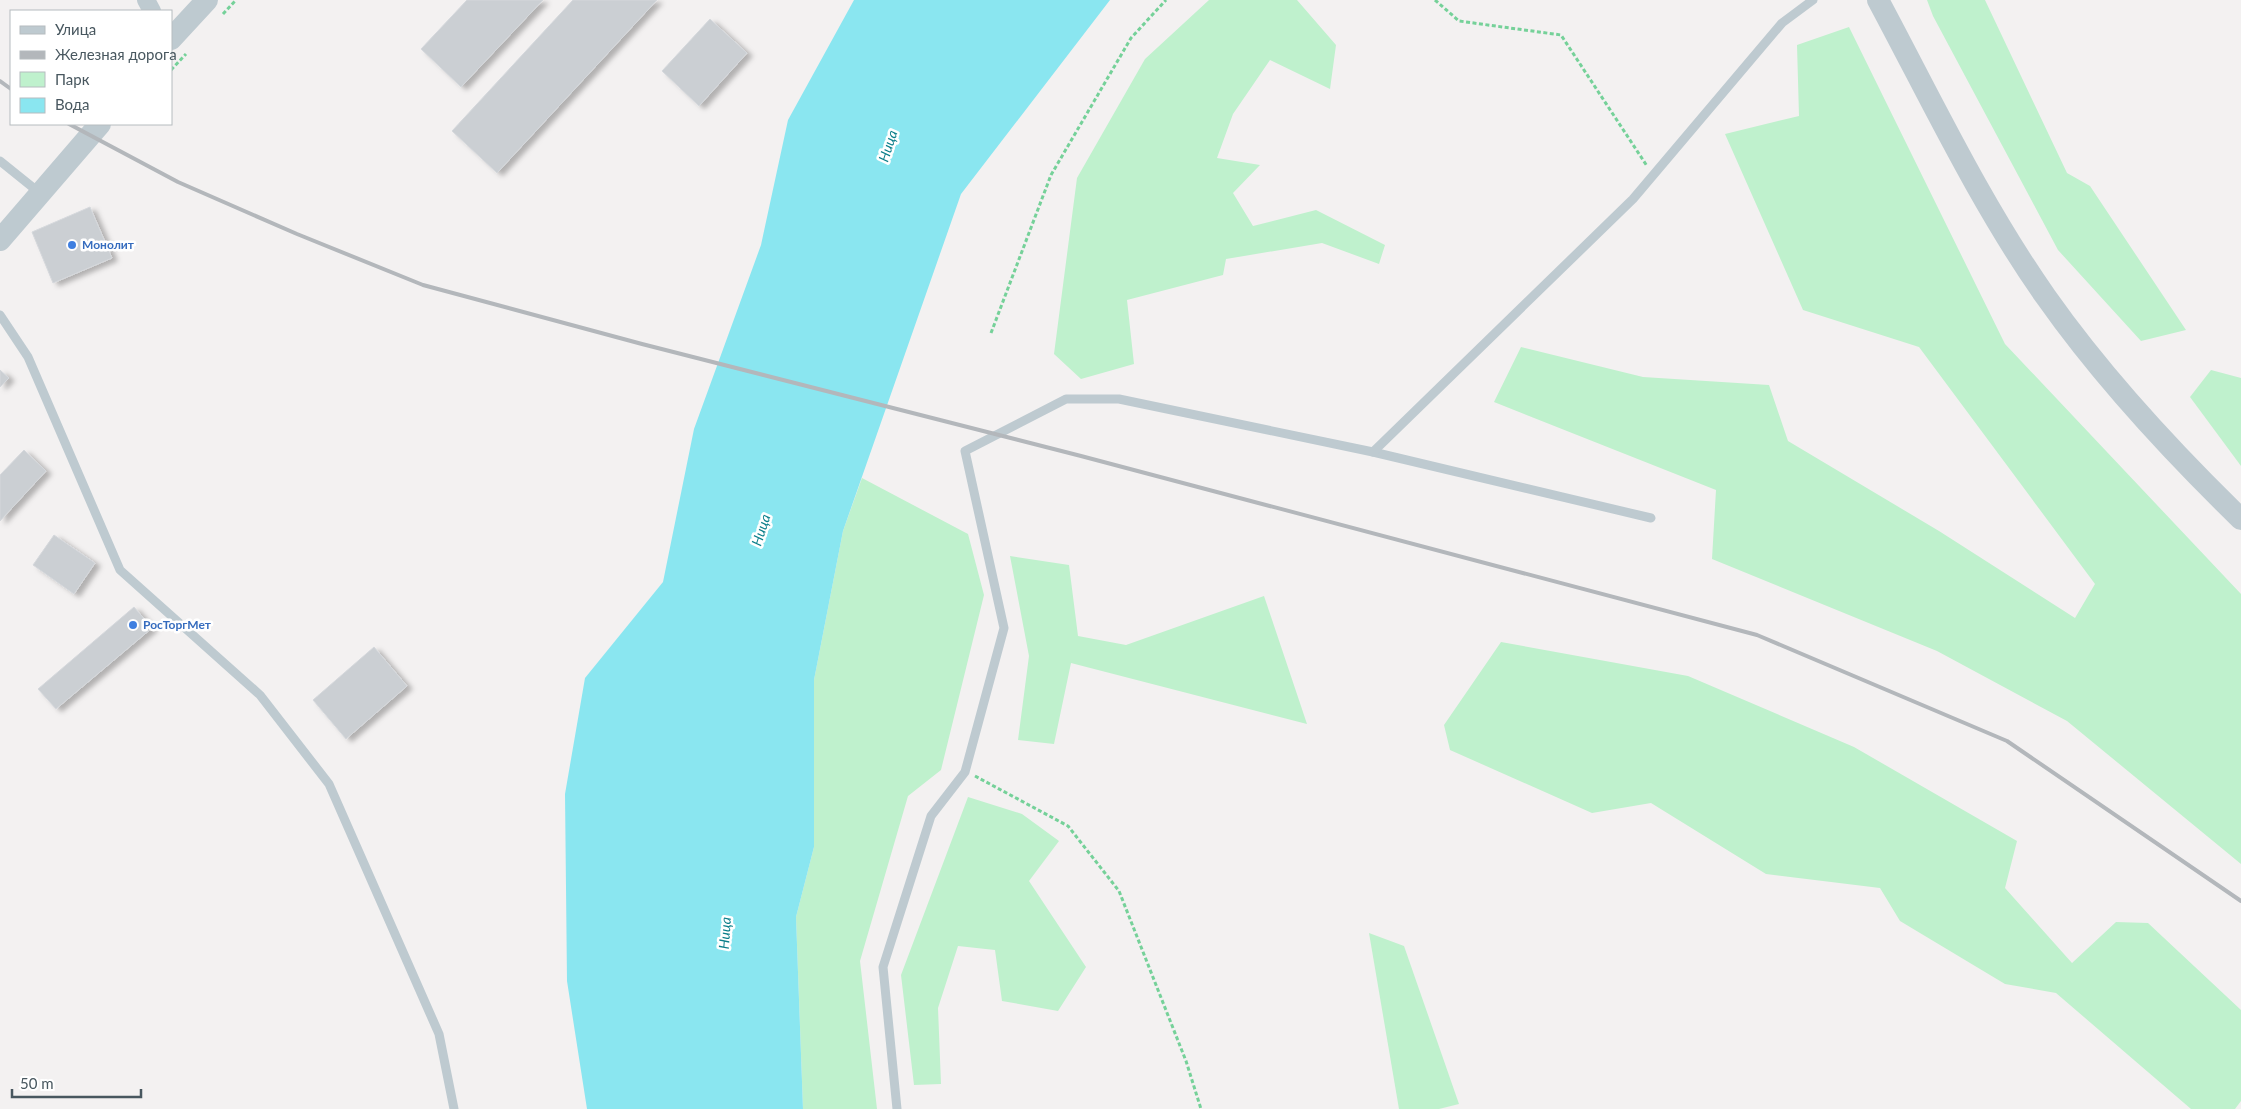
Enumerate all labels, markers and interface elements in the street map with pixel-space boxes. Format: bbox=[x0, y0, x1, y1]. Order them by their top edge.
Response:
legend bbox=[10, 10, 172, 125]
text: Улица bbox=[55, 20, 96, 38]
text: Железная дорога bbox=[55, 45, 177, 63]
text: Парк bbox=[55, 70, 90, 88]
text: Вода bbox=[55, 95, 90, 113]
water label: Ница bbox=[874, 128, 901, 164]
place label: Монолит bbox=[82, 237, 135, 252]
marker: Монолит bbox=[66, 239, 78, 251]
water label: Ница bbox=[747, 512, 774, 548]
place label: РосТоргМет bbox=[143, 617, 212, 632]
marker: РосТоргМет bbox=[127, 619, 139, 631]
water label: Ница bbox=[715, 916, 734, 950]
scale bar bbox=[12, 1066, 141, 1098]
text: 50 m bbox=[20, 1074, 54, 1092]

